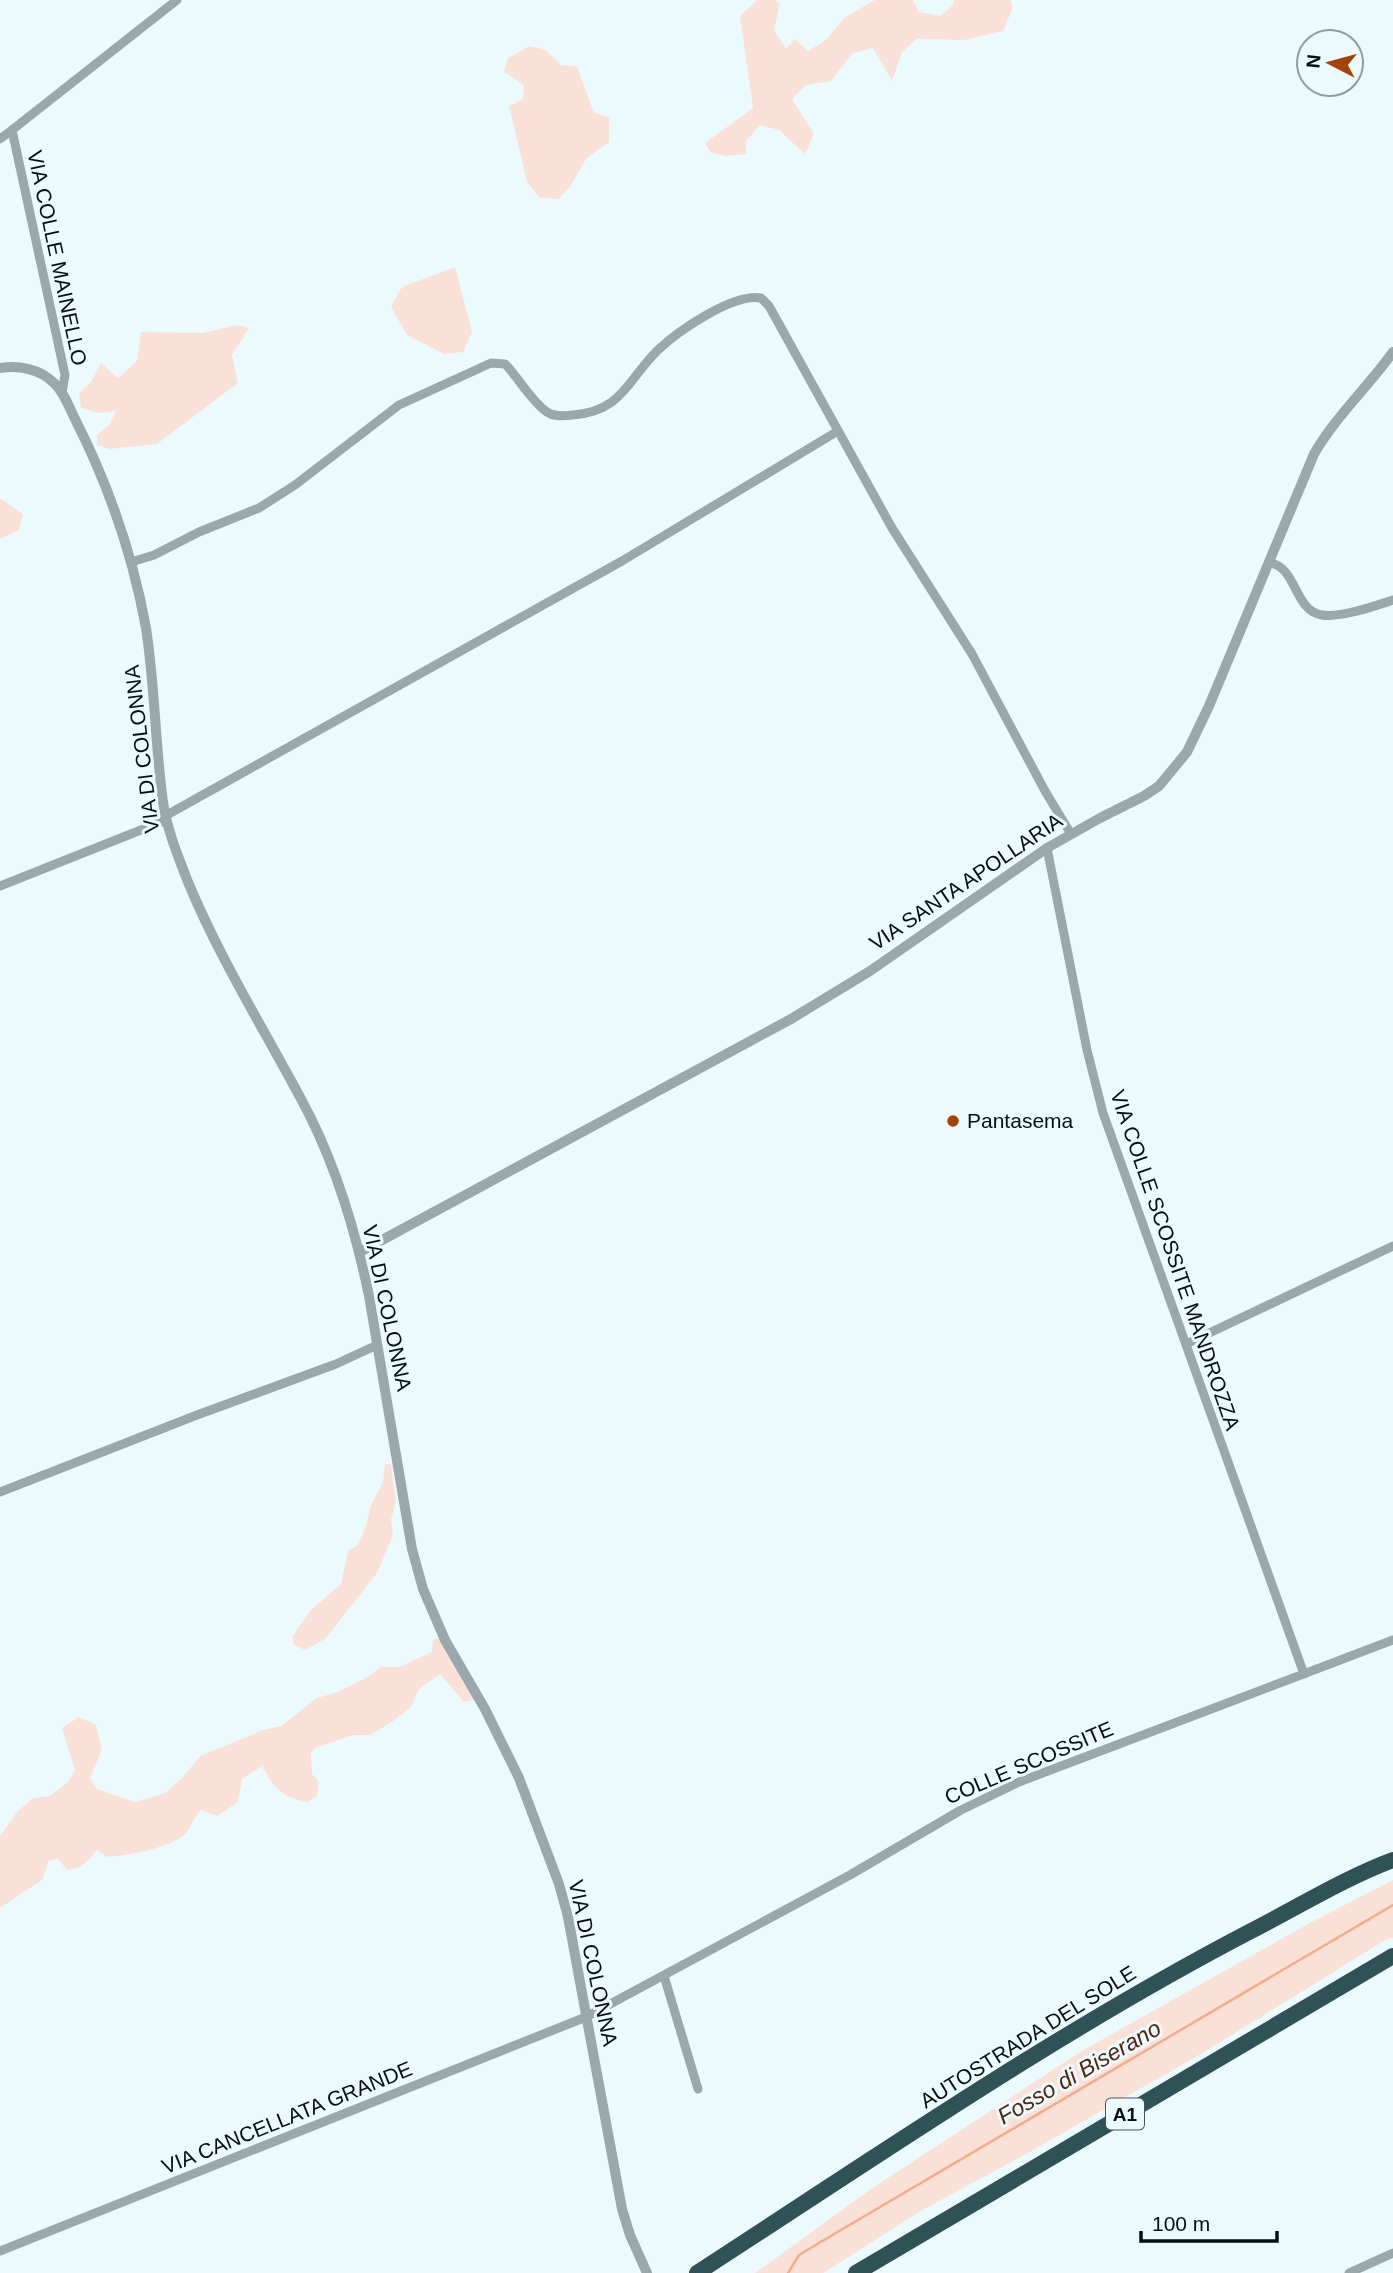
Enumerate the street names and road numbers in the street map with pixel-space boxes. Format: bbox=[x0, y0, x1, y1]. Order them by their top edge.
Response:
street label: VIA COLLE MAINELLO bbox=[23, 148, 92, 368]
street label: VIA DI COLONNA bbox=[120, 664, 163, 834]
street label: VIA SANTA APOLLARIA bbox=[865, 809, 1066, 955]
street label: VIA COLLE SCOSSITE MANDROZZA bbox=[1106, 1087, 1245, 1433]
street label: VIA DI COLONNA bbox=[359, 1223, 416, 1393]
street label: COLLE SCOSSITE bbox=[941, 1717, 1117, 1808]
street label: VIA DI COLONNA bbox=[565, 1878, 622, 2048]
street label: AUTOSTRADA DEL SOLE bbox=[916, 1961, 1140, 2113]
street label: VIA CANCELLATA GRANDE bbox=[158, 2057, 415, 2178]
road number: A1 bbox=[1106, 2098, 1144, 2130]

